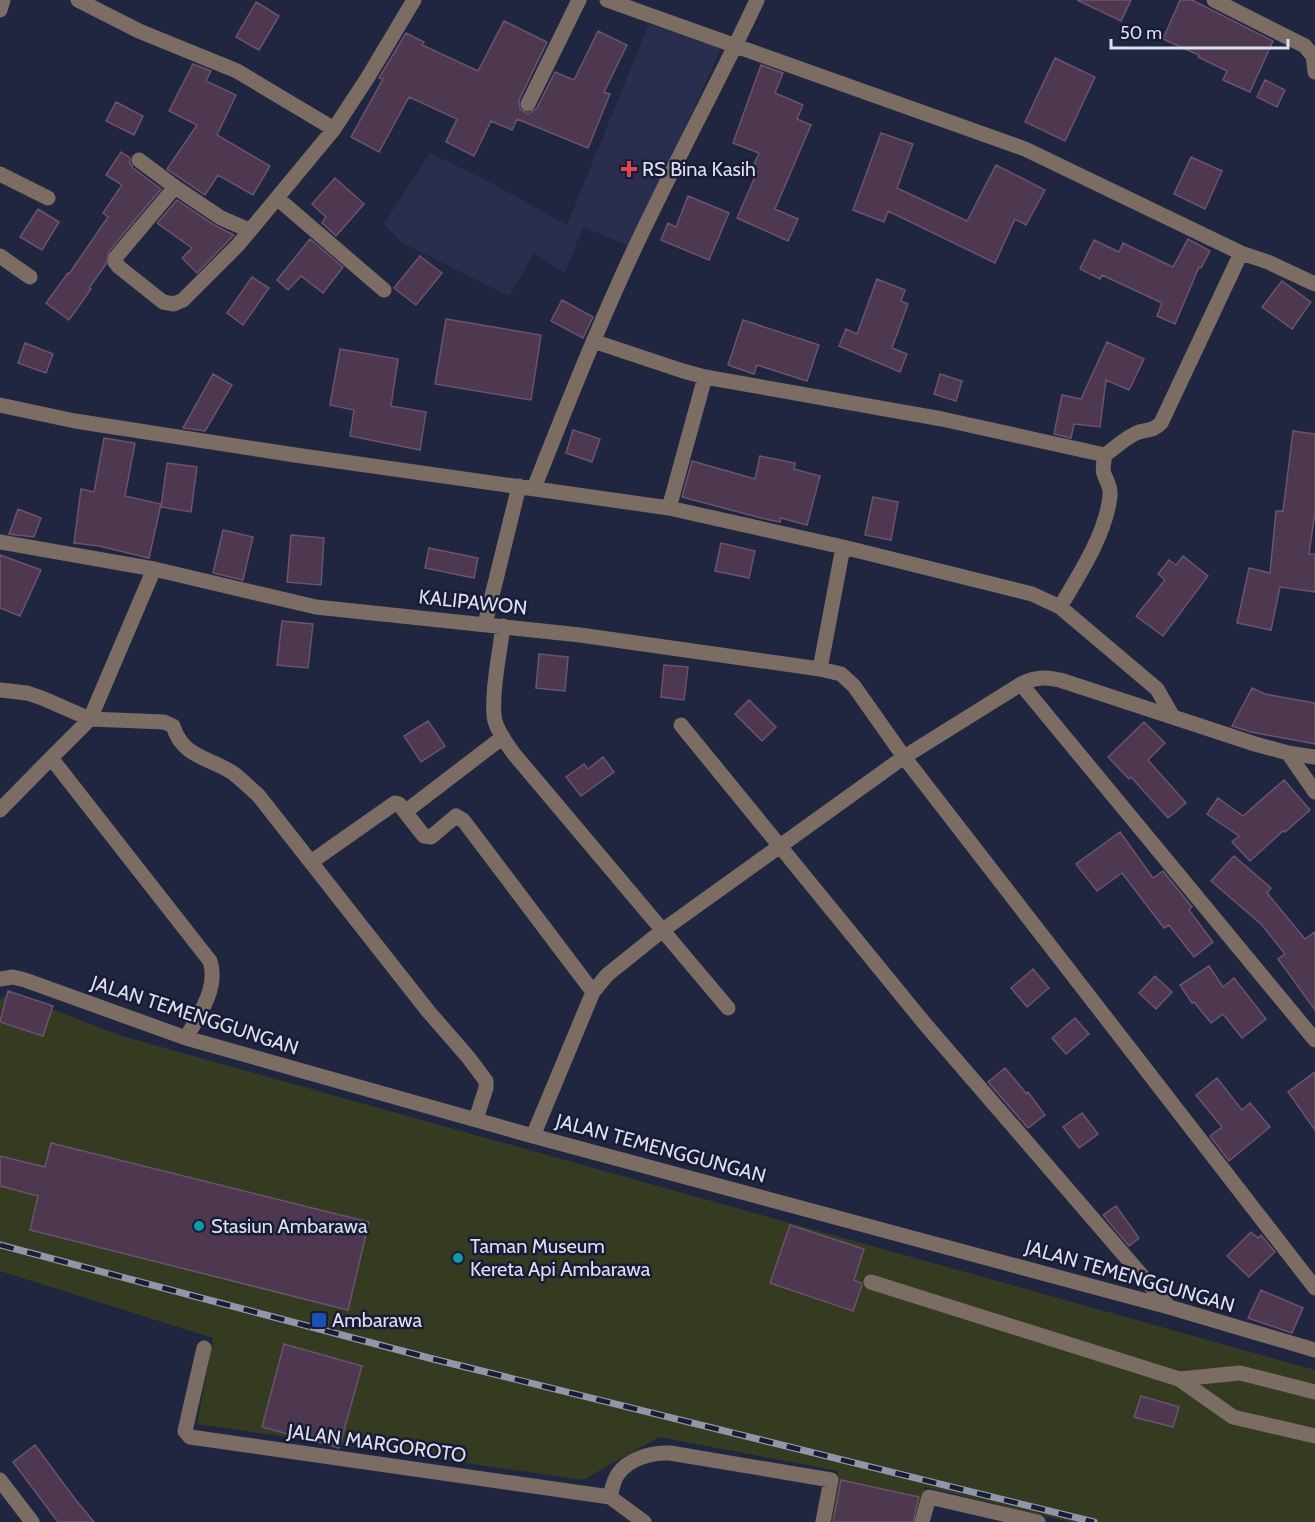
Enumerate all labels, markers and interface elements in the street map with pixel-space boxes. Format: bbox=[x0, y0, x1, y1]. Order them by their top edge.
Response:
scale bar bbox=[1111, 12, 1288, 50]
text: 50 m bbox=[1120, 22, 1162, 44]
place label: RS Bina Kasih bbox=[642, 157, 756, 181]
marker: RS Bina Kasih bbox=[620, 160, 638, 178]
street label: KALIPAWON bbox=[417, 584, 529, 620]
street label: JALAN TEMENGGUNGAN bbox=[87, 970, 302, 1060]
street label: JALAN TEMENGGUNGAN bbox=[552, 1108, 769, 1188]
place label: Stasiun Ambarawa bbox=[211, 1214, 368, 1238]
marker: Stasiun Ambarawa bbox=[192, 1219, 206, 1233]
place label: Taman Museum Kereta Api Ambarawa bbox=[470, 1234, 651, 1281]
street label: JALAN TEMENGGUNGAN bbox=[1022, 1234, 1237, 1317]
marker: Taman Museum Kereta Api Ambarawa bbox=[451, 1251, 465, 1265]
place label: Ambarawa bbox=[332, 1308, 422, 1332]
marker: Ambarawa bbox=[310, 1311, 328, 1329]
street label: JALAN MARGOROTO bbox=[285, 1418, 468, 1467]

